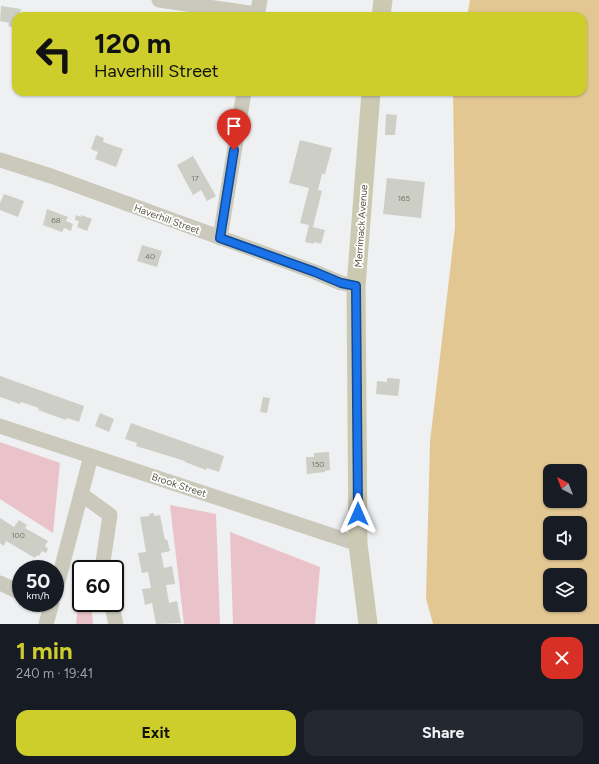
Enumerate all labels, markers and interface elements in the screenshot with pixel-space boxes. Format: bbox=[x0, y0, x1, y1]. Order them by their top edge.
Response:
text: 120 m bbox=[94, 26, 171, 60]
icon: left bbox=[28, 28, 80, 80]
text: Haverhill Street bbox=[94, 60, 219, 82]
pin bbox=[217, 109, 251, 150]
icon: arrive bbox=[223, 115, 245, 137]
house number: 17 bbox=[191, 173, 199, 183]
street label: Merrimack Avenue bbox=[352, 184, 370, 268]
house number: 165 bbox=[398, 193, 411, 203]
street label: Haverhill Street bbox=[132, 201, 202, 237]
house number: 68 bbox=[51, 215, 61, 225]
house number: 40 bbox=[145, 251, 155, 261]
house number: 150 bbox=[311, 459, 325, 469]
north arrow bbox=[543, 464, 587, 508]
map controls bbox=[543, 464, 587, 612]
street label: Brook Street bbox=[150, 470, 208, 500]
position arrow bbox=[337, 493, 379, 535]
button: sound bbox=[543, 516, 587, 560]
house number: 100 bbox=[11, 530, 25, 540]
speed limit sign: 60 bbox=[72, 560, 124, 612]
button: layers bbox=[543, 568, 587, 612]
text: 50 bbox=[26, 569, 50, 593]
text: km/h bbox=[27, 589, 49, 602]
text: 1 min bbox=[16, 636, 73, 665]
button: close bbox=[541, 637, 583, 679]
text: 240 m · 19:41 bbox=[16, 666, 93, 681]
button: Exit bbox=[16, 710, 296, 756]
button: Share bbox=[304, 710, 583, 756]

